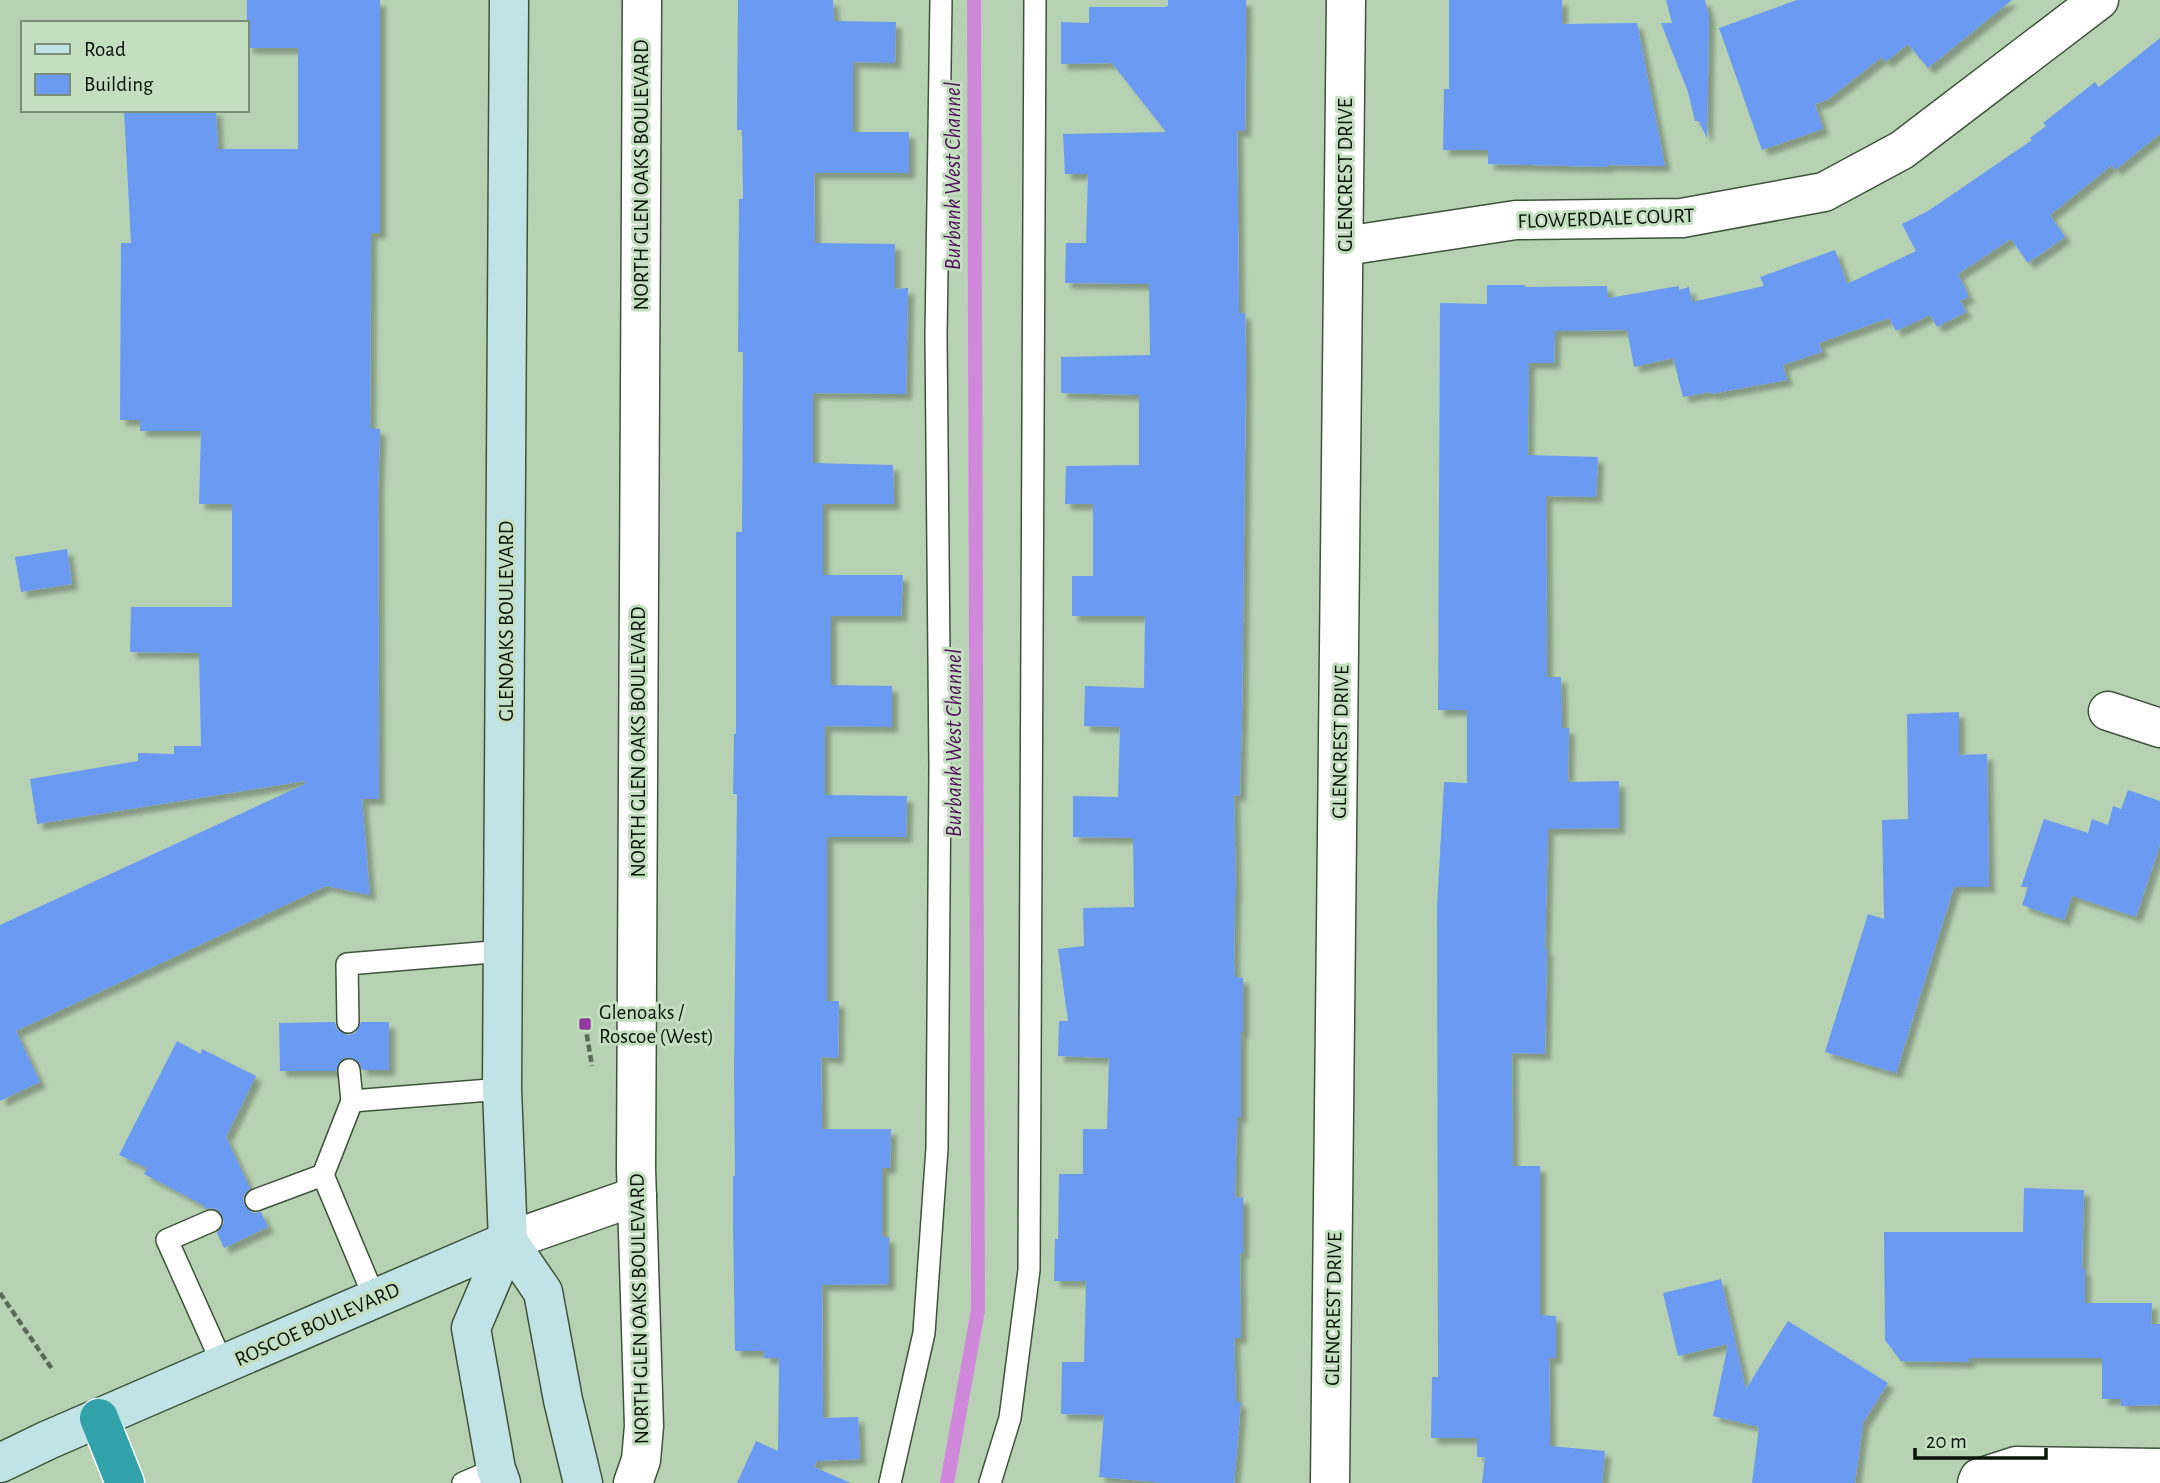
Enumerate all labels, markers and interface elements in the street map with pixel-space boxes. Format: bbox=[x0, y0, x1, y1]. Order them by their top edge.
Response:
legend bbox=[21, 21, 248, 112]
text: Road bbox=[84, 39, 126, 60]
street label: NORTH GLEN OAKS BOULEVARD bbox=[631, 40, 652, 310]
text: Building bbox=[84, 74, 154, 95]
water label: Burbank West Channel bbox=[942, 81, 965, 270]
street label: GLENCREST DRIVE bbox=[1335, 98, 1356, 252]
street label: FLOWERDALE COURT bbox=[1517, 205, 1695, 232]
street label: GLENOAKS BOULEVARD bbox=[496, 521, 517, 721]
street label: NORTH GLEN OAKS BOULEVARD bbox=[628, 607, 649, 877]
water label: Burbank West Channel bbox=[943, 648, 966, 837]
street label: GLENCREST DRIVE bbox=[1329, 665, 1352, 819]
place label: Glenoaks / Roscoe (West) bbox=[599, 1002, 714, 1047]
marker: Glenoaks / Roscoe (West) bbox=[577, 1016, 593, 1032]
street label: NORTH GLEN OAKS BOULEVARD bbox=[627, 1173, 652, 1445]
street label: GLENCREST DRIVE bbox=[1322, 1232, 1345, 1386]
street label: ROSCOE BOULEVARD bbox=[232, 1279, 403, 1370]
scale bar bbox=[1915, 1416, 2046, 1460]
text: 20 m bbox=[1926, 1431, 1967, 1452]

